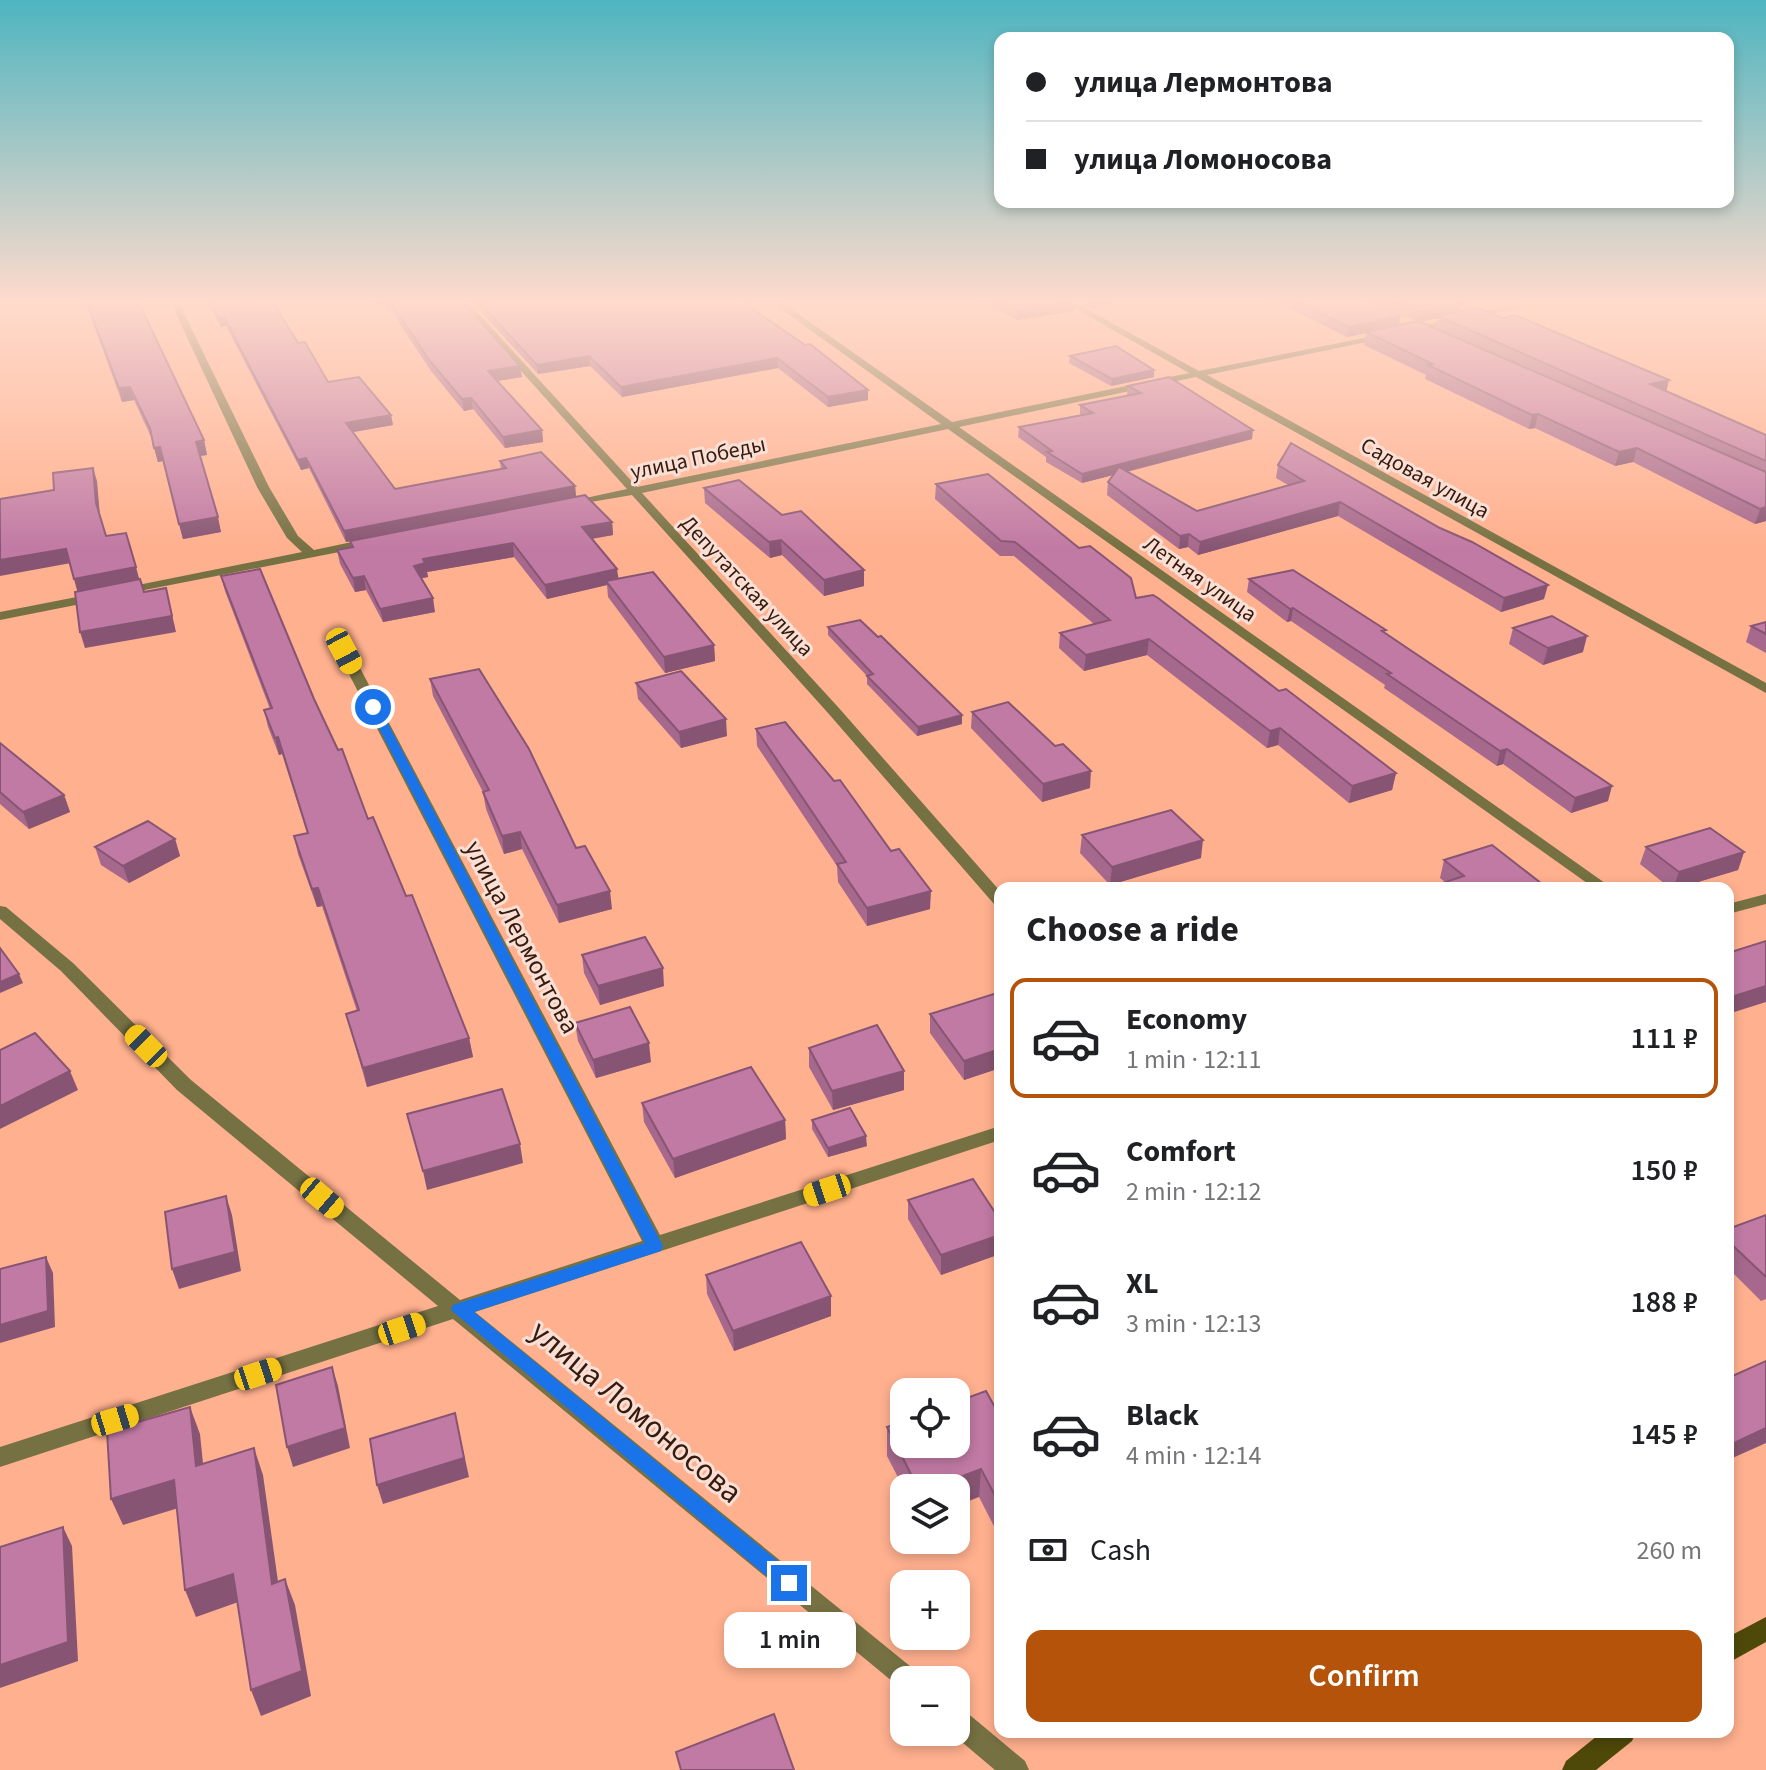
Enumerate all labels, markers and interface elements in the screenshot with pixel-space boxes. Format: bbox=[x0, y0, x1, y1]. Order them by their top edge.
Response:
text: улица Лермонтова bbox=[1074, 61, 1333, 104]
text: улица Ломоносова bbox=[1074, 138, 1332, 181]
street label: улица Победы bbox=[627, 428, 769, 488]
street label: Садовая улица bbox=[1355, 429, 1495, 527]
street label: Депутатская улица bbox=[673, 508, 821, 664]
street label: Летняя улица bbox=[1137, 528, 1263, 630]
car bbox=[322, 624, 366, 678]
route start bbox=[355, 689, 391, 725]
street label: улица Лермонтова bbox=[455, 834, 589, 1040]
text: Choose a ride bbox=[1026, 904, 1239, 955]
text: Economy bbox=[1126, 998, 1247, 1041]
icon: car bbox=[1030, 1002, 1102, 1074]
text: 111 ₽ bbox=[1630, 1017, 1698, 1060]
car bbox=[121, 1021, 171, 1071]
text: 1 min · 12:11 bbox=[1126, 1041, 1261, 1078]
text: Comfort bbox=[1126, 1130, 1236, 1173]
icon: car bbox=[1030, 1134, 1102, 1206]
text: 150 ₽ bbox=[1630, 1149, 1698, 1192]
car bbox=[800, 1171, 854, 1209]
car bbox=[296, 1173, 348, 1223]
text: 2 min · 12:12 bbox=[1126, 1173, 1261, 1210]
text: XL bbox=[1126, 1262, 1159, 1305]
icon: car bbox=[1030, 1266, 1102, 1338]
text: 188 ₽ bbox=[1630, 1281, 1698, 1324]
text: 3 min · 12:13 bbox=[1126, 1305, 1261, 1342]
street label: улица Ломоносова bbox=[520, 1309, 752, 1515]
car bbox=[375, 1310, 429, 1348]
car bbox=[231, 1355, 285, 1393]
map controls bbox=[890, 1378, 970, 1746]
button: locate bbox=[890, 1378, 970, 1458]
text: Black bbox=[1126, 1394, 1199, 1437]
icon: car bbox=[1030, 1398, 1102, 1470]
car bbox=[89, 1402, 141, 1438]
text: 145 ₽ bbox=[1630, 1413, 1698, 1456]
text: 4 min · 12:14 bbox=[1126, 1437, 1261, 1474]
button: layers bbox=[890, 1474, 970, 1554]
icon: cash bbox=[1026, 1528, 1070, 1572]
text: Cash bbox=[1090, 1529, 1151, 1572]
text: 260 m bbox=[1636, 1532, 1702, 1569]
route end bbox=[771, 1565, 807, 1601]
button: + bbox=[890, 1570, 970, 1650]
callout: 1 min bbox=[723, 1611, 855, 1667]
text: 1 min bbox=[759, 1621, 821, 1658]
button: Confirm bbox=[1026, 1630, 1702, 1722]
button: − bbox=[890, 1666, 970, 1746]

